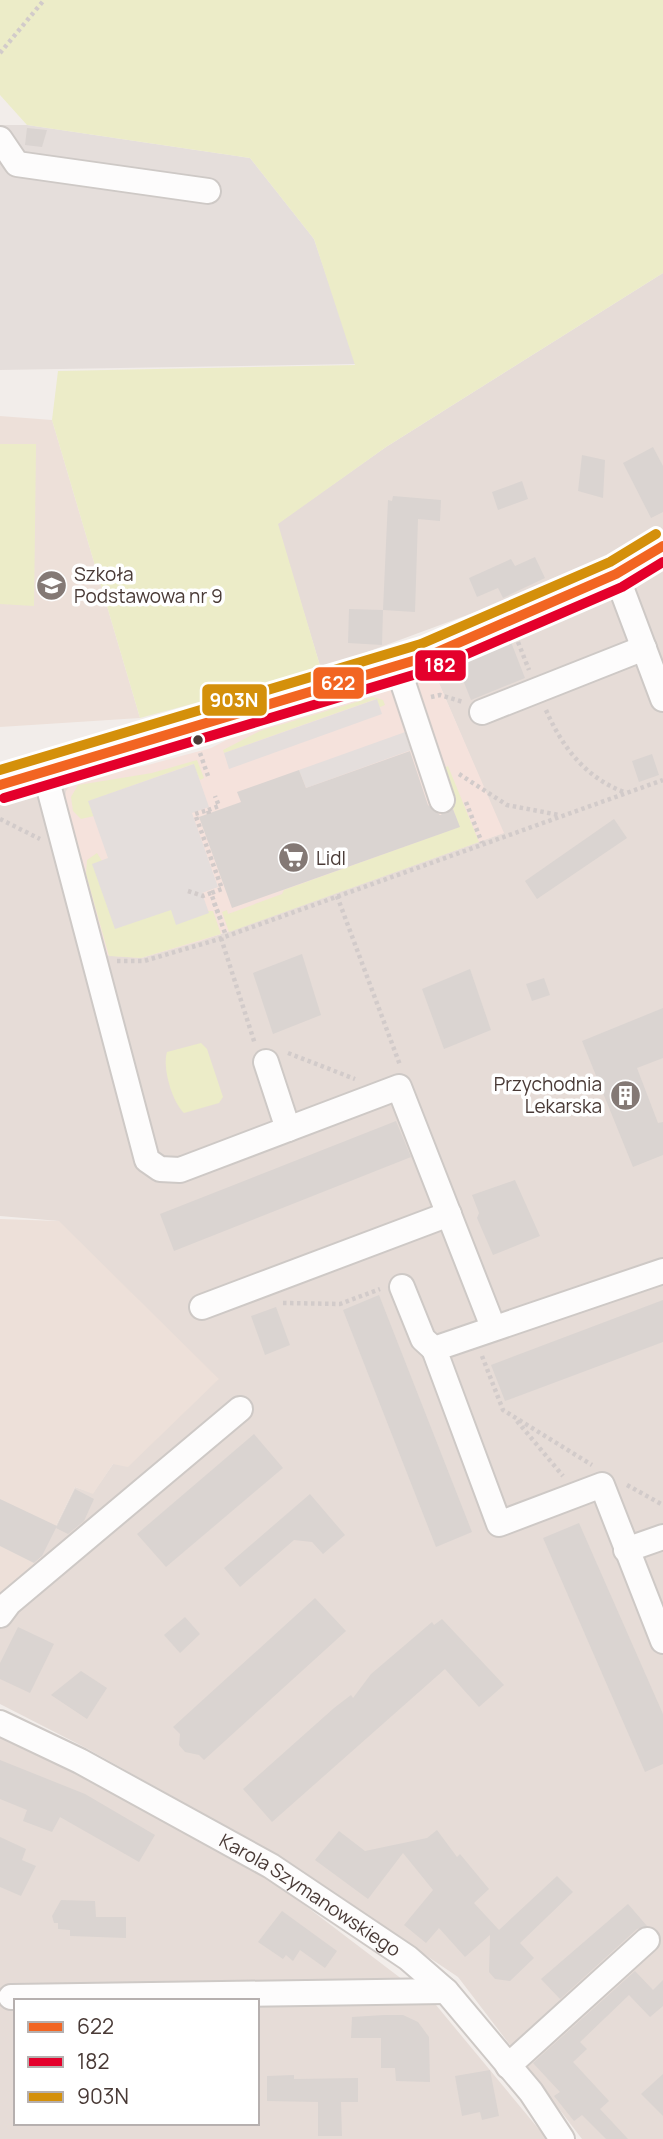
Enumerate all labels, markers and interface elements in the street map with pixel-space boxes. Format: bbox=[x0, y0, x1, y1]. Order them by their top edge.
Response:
place label: Szkoła Podstawowa nr 9 bbox=[74, 561, 223, 609]
school or university icon: Szkoła Podstawowa nr 9 bbox=[34, 568, 68, 602]
line badge: 182 bbox=[414, 649, 467, 682]
text: 182 bbox=[424, 652, 456, 678]
line badge: 622 bbox=[312, 666, 365, 700]
text: 622 bbox=[321, 670, 355, 696]
line badge: 903N bbox=[201, 683, 268, 717]
text: 903N bbox=[209, 687, 259, 713]
unlabelled marker bbox=[191, 733, 205, 747]
supermarket icon: Lidl bbox=[276, 841, 310, 875]
place label: Lidl bbox=[316, 845, 346, 871]
place label: Przychodnia Lekarska bbox=[494, 1071, 602, 1119]
building icon: Przychodnia Lekarska bbox=[608, 1078, 642, 1112]
street label: Karola Szymanowskiego bbox=[215, 1827, 406, 1963]
legend bbox=[14, 1999, 259, 2125]
text: 622 bbox=[77, 2012, 114, 2040]
text: 182 bbox=[77, 2047, 109, 2075]
text: 903N bbox=[77, 2082, 129, 2110]

